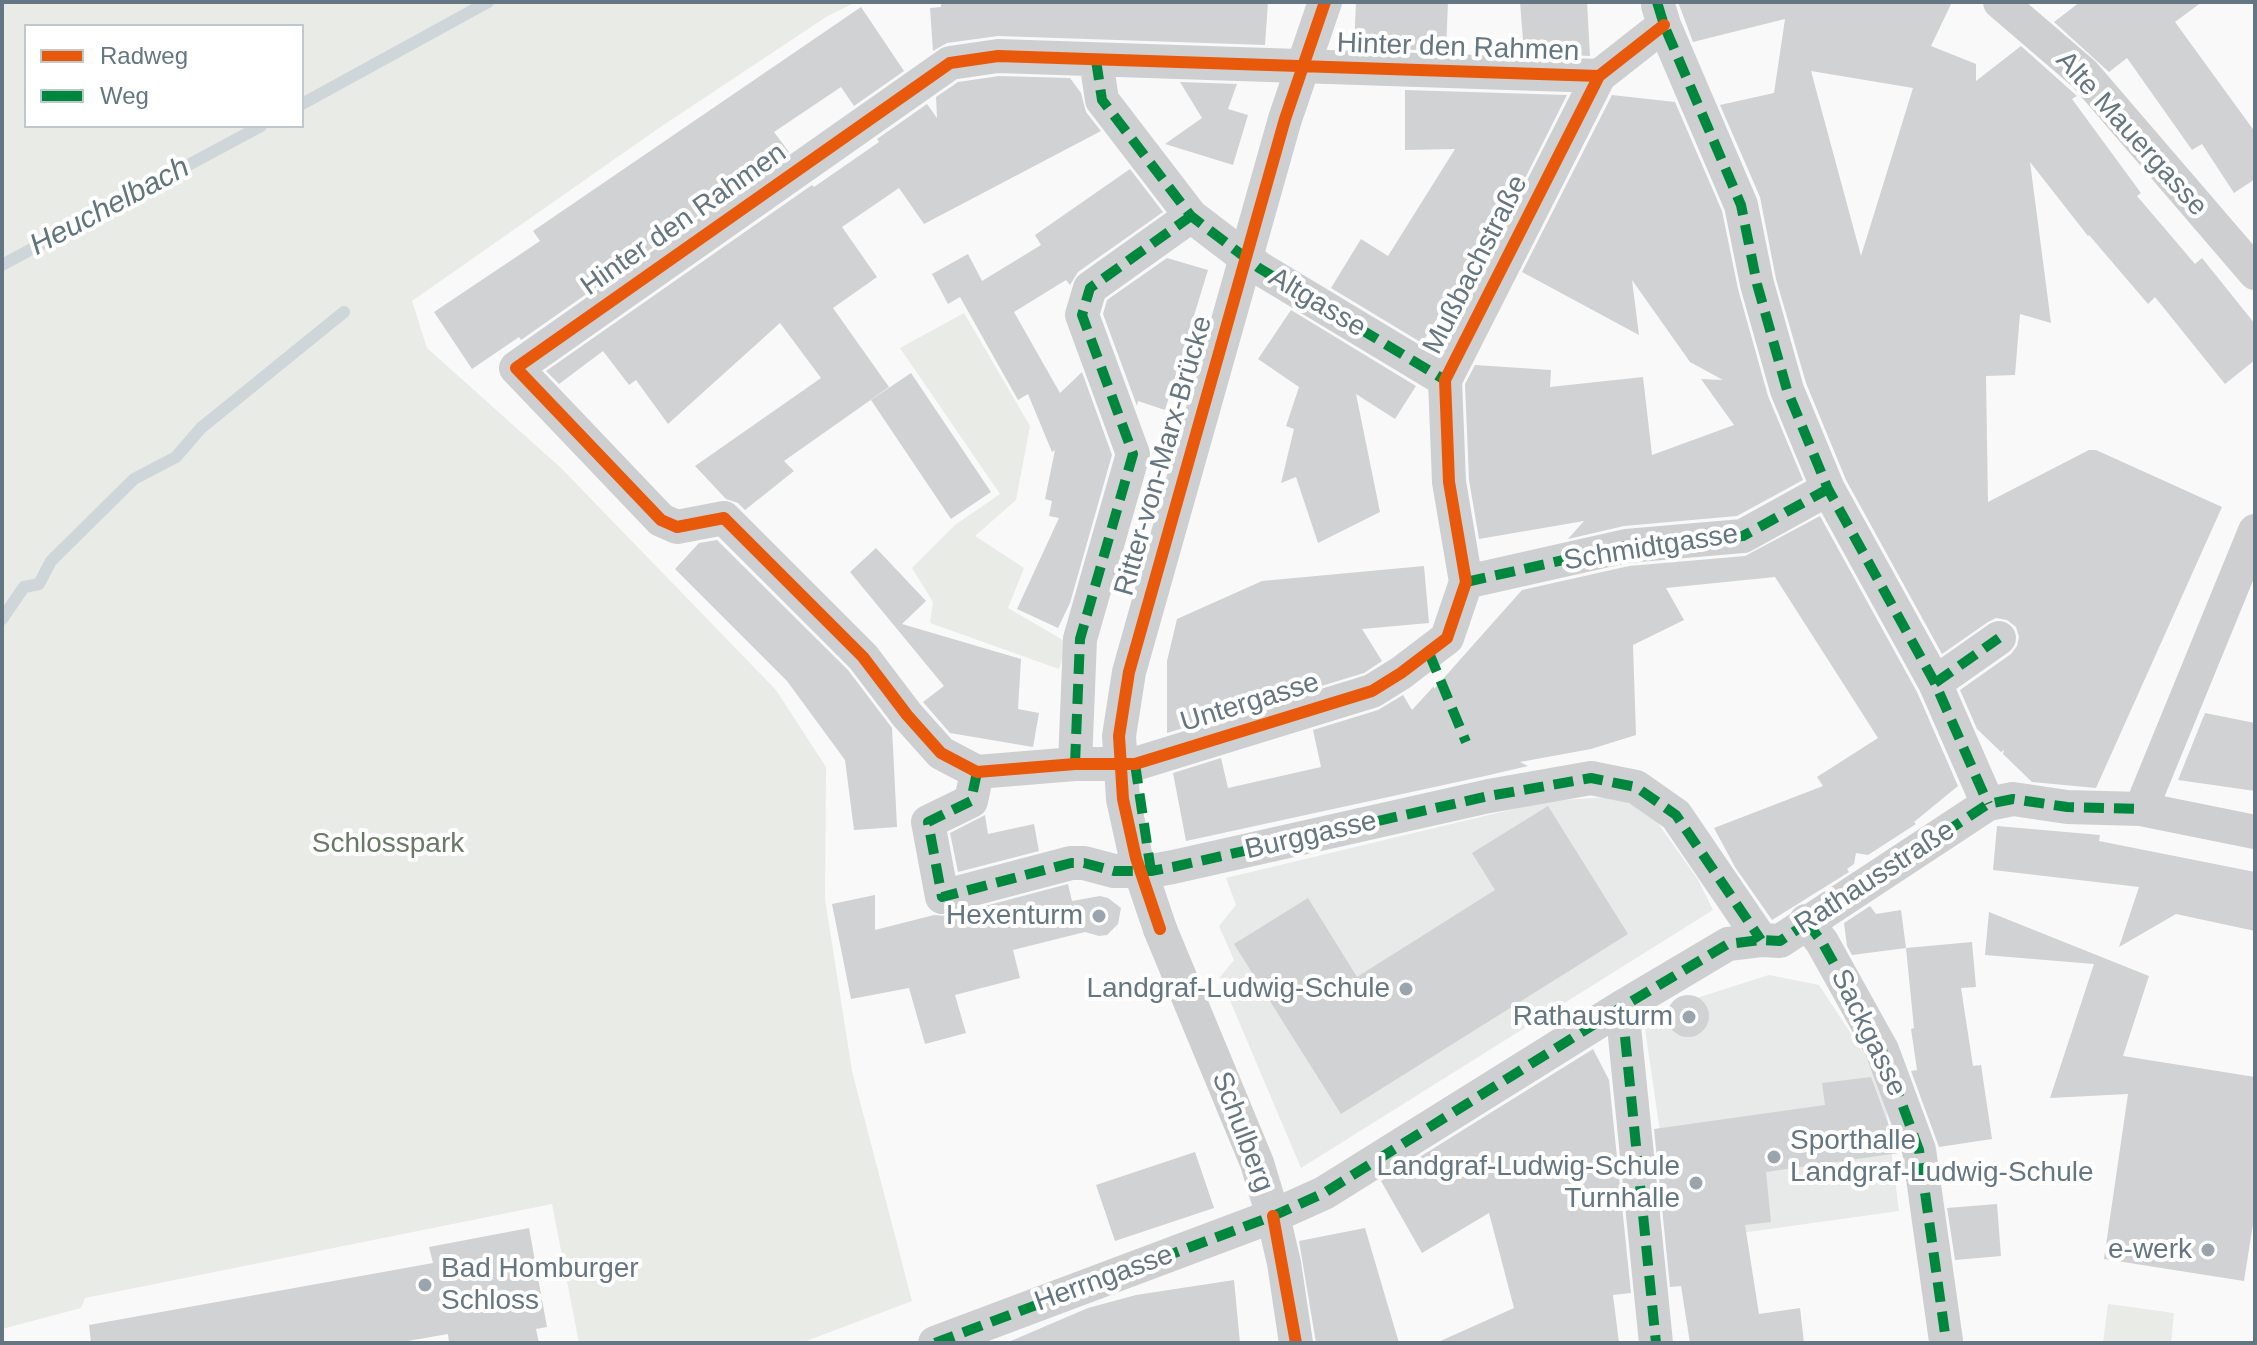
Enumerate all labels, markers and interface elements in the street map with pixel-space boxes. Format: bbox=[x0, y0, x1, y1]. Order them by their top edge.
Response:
legend bbox=[24, 24, 304, 128]
street label: Hinter den Rahmen bbox=[1336, 27, 1580, 69]
text: Radweg bbox=[100, 42, 188, 69]
street label: Alte Mauergasse bbox=[2048, 45, 2214, 223]
text: Weg bbox=[100, 82, 149, 109]
street label: Hinter den Rahmen bbox=[575, 137, 793, 303]
water label: Heuchelbach bbox=[24, 150, 196, 264]
street label: Mußbachstraße bbox=[1417, 170, 1535, 360]
street label: Altgasse bbox=[1262, 261, 1372, 345]
street label: Ritter-von-Marx-Brücke bbox=[1108, 312, 1220, 600]
street label: Schmidtgasse bbox=[1562, 518, 1740, 578]
street label: Untergasse bbox=[1177, 666, 1323, 740]
street label: Burggasse bbox=[1242, 805, 1380, 867]
street label: Rathausstraße bbox=[1789, 814, 1961, 942]
park label: Schlosspark bbox=[312, 827, 464, 861]
place label: Hexenturm bbox=[946, 899, 1083, 933]
marker: Hexenturm bbox=[1090, 907, 1108, 925]
street label: Sackgasse bbox=[1823, 964, 1913, 1102]
place label: Landgraf-Ludwig-Schule bbox=[1086, 972, 1390, 1006]
marker: Landgraf-Ludwig-Schule bbox=[1397, 980, 1415, 998]
place label: Rathausturm bbox=[1513, 1000, 1673, 1034]
marker: Rathausturm bbox=[1680, 1008, 1698, 1026]
street label: Schulberg bbox=[1204, 1067, 1280, 1197]
place label: Sporthalle Landgraf-Ludwig-Schule bbox=[1790, 1124, 2094, 1190]
marker: Sporthalle Landgraf-Ludwig-Schule bbox=[1765, 1148, 1783, 1166]
place label: Landgraf-Ludwig-Schule Turnhalle bbox=[1376, 1150, 1680, 1216]
marker: Landgraf-Ludwig-Schule Turnhalle bbox=[1687, 1174, 1705, 1192]
place label: e-werk bbox=[2108, 1233, 2192, 1267]
street label: Herrngasse bbox=[1030, 1238, 1178, 1320]
marker: e-werk bbox=[2199, 1241, 2217, 1259]
place label: Bad Homburger Schloss bbox=[441, 1252, 639, 1318]
marker: Bad Homburger Schloss bbox=[416, 1276, 434, 1294]

